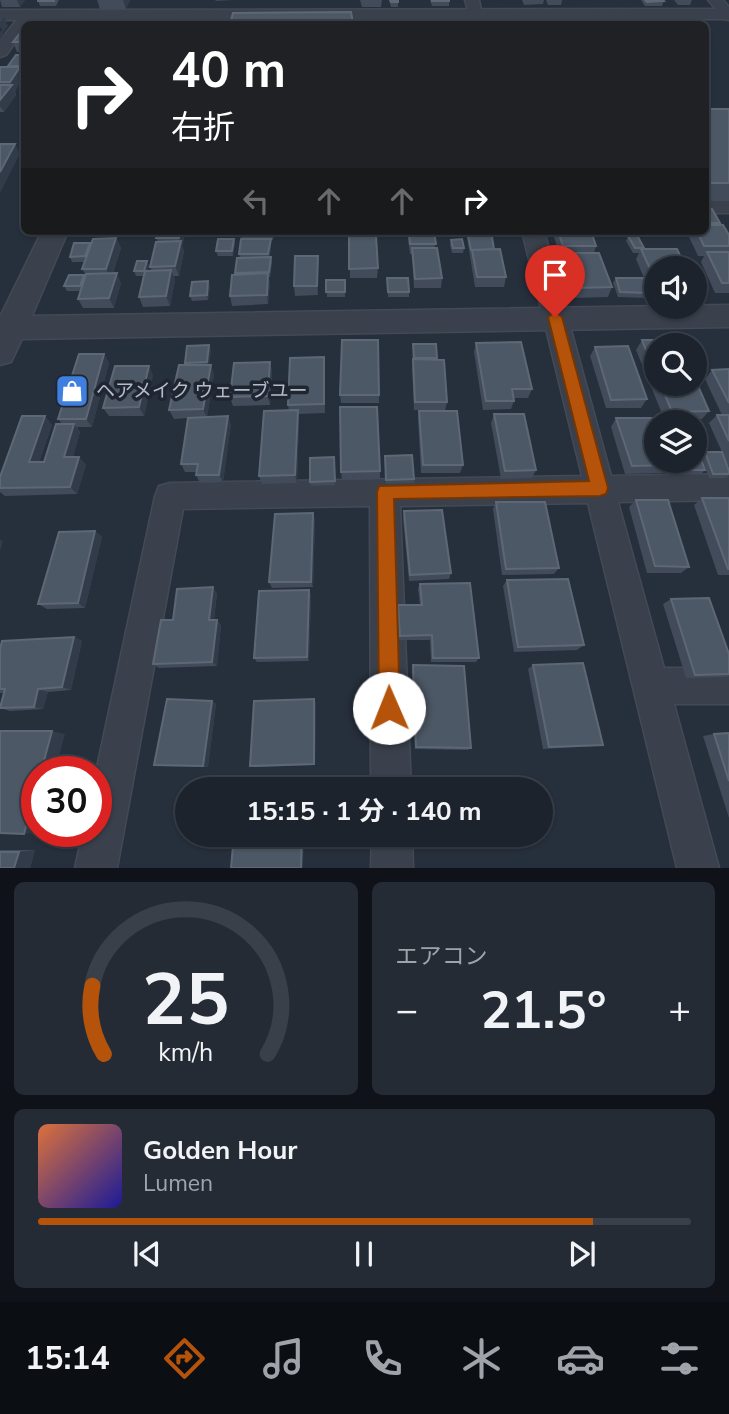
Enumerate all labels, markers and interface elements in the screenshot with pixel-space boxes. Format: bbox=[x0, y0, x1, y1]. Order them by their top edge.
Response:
text: 40 m bbox=[171, 37, 286, 104]
icon: right bbox=[56, 49, 147, 140]
text: 右折 bbox=[171, 106, 235, 149]
icon: left bbox=[237, 182, 275, 220]
icon: ahead bbox=[310, 182, 348, 220]
icon: ahead bbox=[383, 182, 421, 220]
icon: right bbox=[456, 182, 494, 220]
pin bbox=[525, 245, 585, 317]
icon: arrive bbox=[536, 256, 574, 294]
map controls bbox=[644, 256, 707, 473]
button: sound bbox=[644, 256, 707, 319]
button: search bbox=[644, 333, 707, 396]
shop icon: ヘアメイク ウェーブユー bbox=[53, 372, 91, 410]
place label: ヘアメイク ウェーブユー bbox=[96, 378, 307, 404]
button: layers bbox=[644, 410, 707, 473]
position arrow bbox=[352, 671, 426, 745]
speed limit sign: 30 bbox=[21, 756, 112, 847]
text: 15:15 · 1 分 · 140 m bbox=[246, 794, 482, 829]
text: エアコン bbox=[396, 941, 488, 972]
text: 25 bbox=[142, 951, 229, 1051]
text: 21.5° bbox=[480, 975, 606, 1046]
text: − bbox=[396, 985, 418, 1036]
text: + bbox=[668, 985, 691, 1036]
text: km/h bbox=[158, 1036, 213, 1070]
text: Golden Hour bbox=[143, 1133, 298, 1168]
text: Lumen bbox=[143, 1168, 213, 1199]
icon: previous bbox=[128, 1235, 166, 1273]
icon: pause bbox=[345, 1235, 383, 1273]
icon: next bbox=[563, 1235, 601, 1273]
icon: directions bbox=[160, 1334, 209, 1383]
icon: music bbox=[259, 1334, 308, 1383]
icon: phone bbox=[358, 1334, 407, 1383]
icon: climate bbox=[457, 1334, 506, 1383]
icon: car bbox=[556, 1334, 605, 1383]
icon: filters bbox=[655, 1334, 704, 1383]
text: 15:14 bbox=[25, 1337, 110, 1380]

